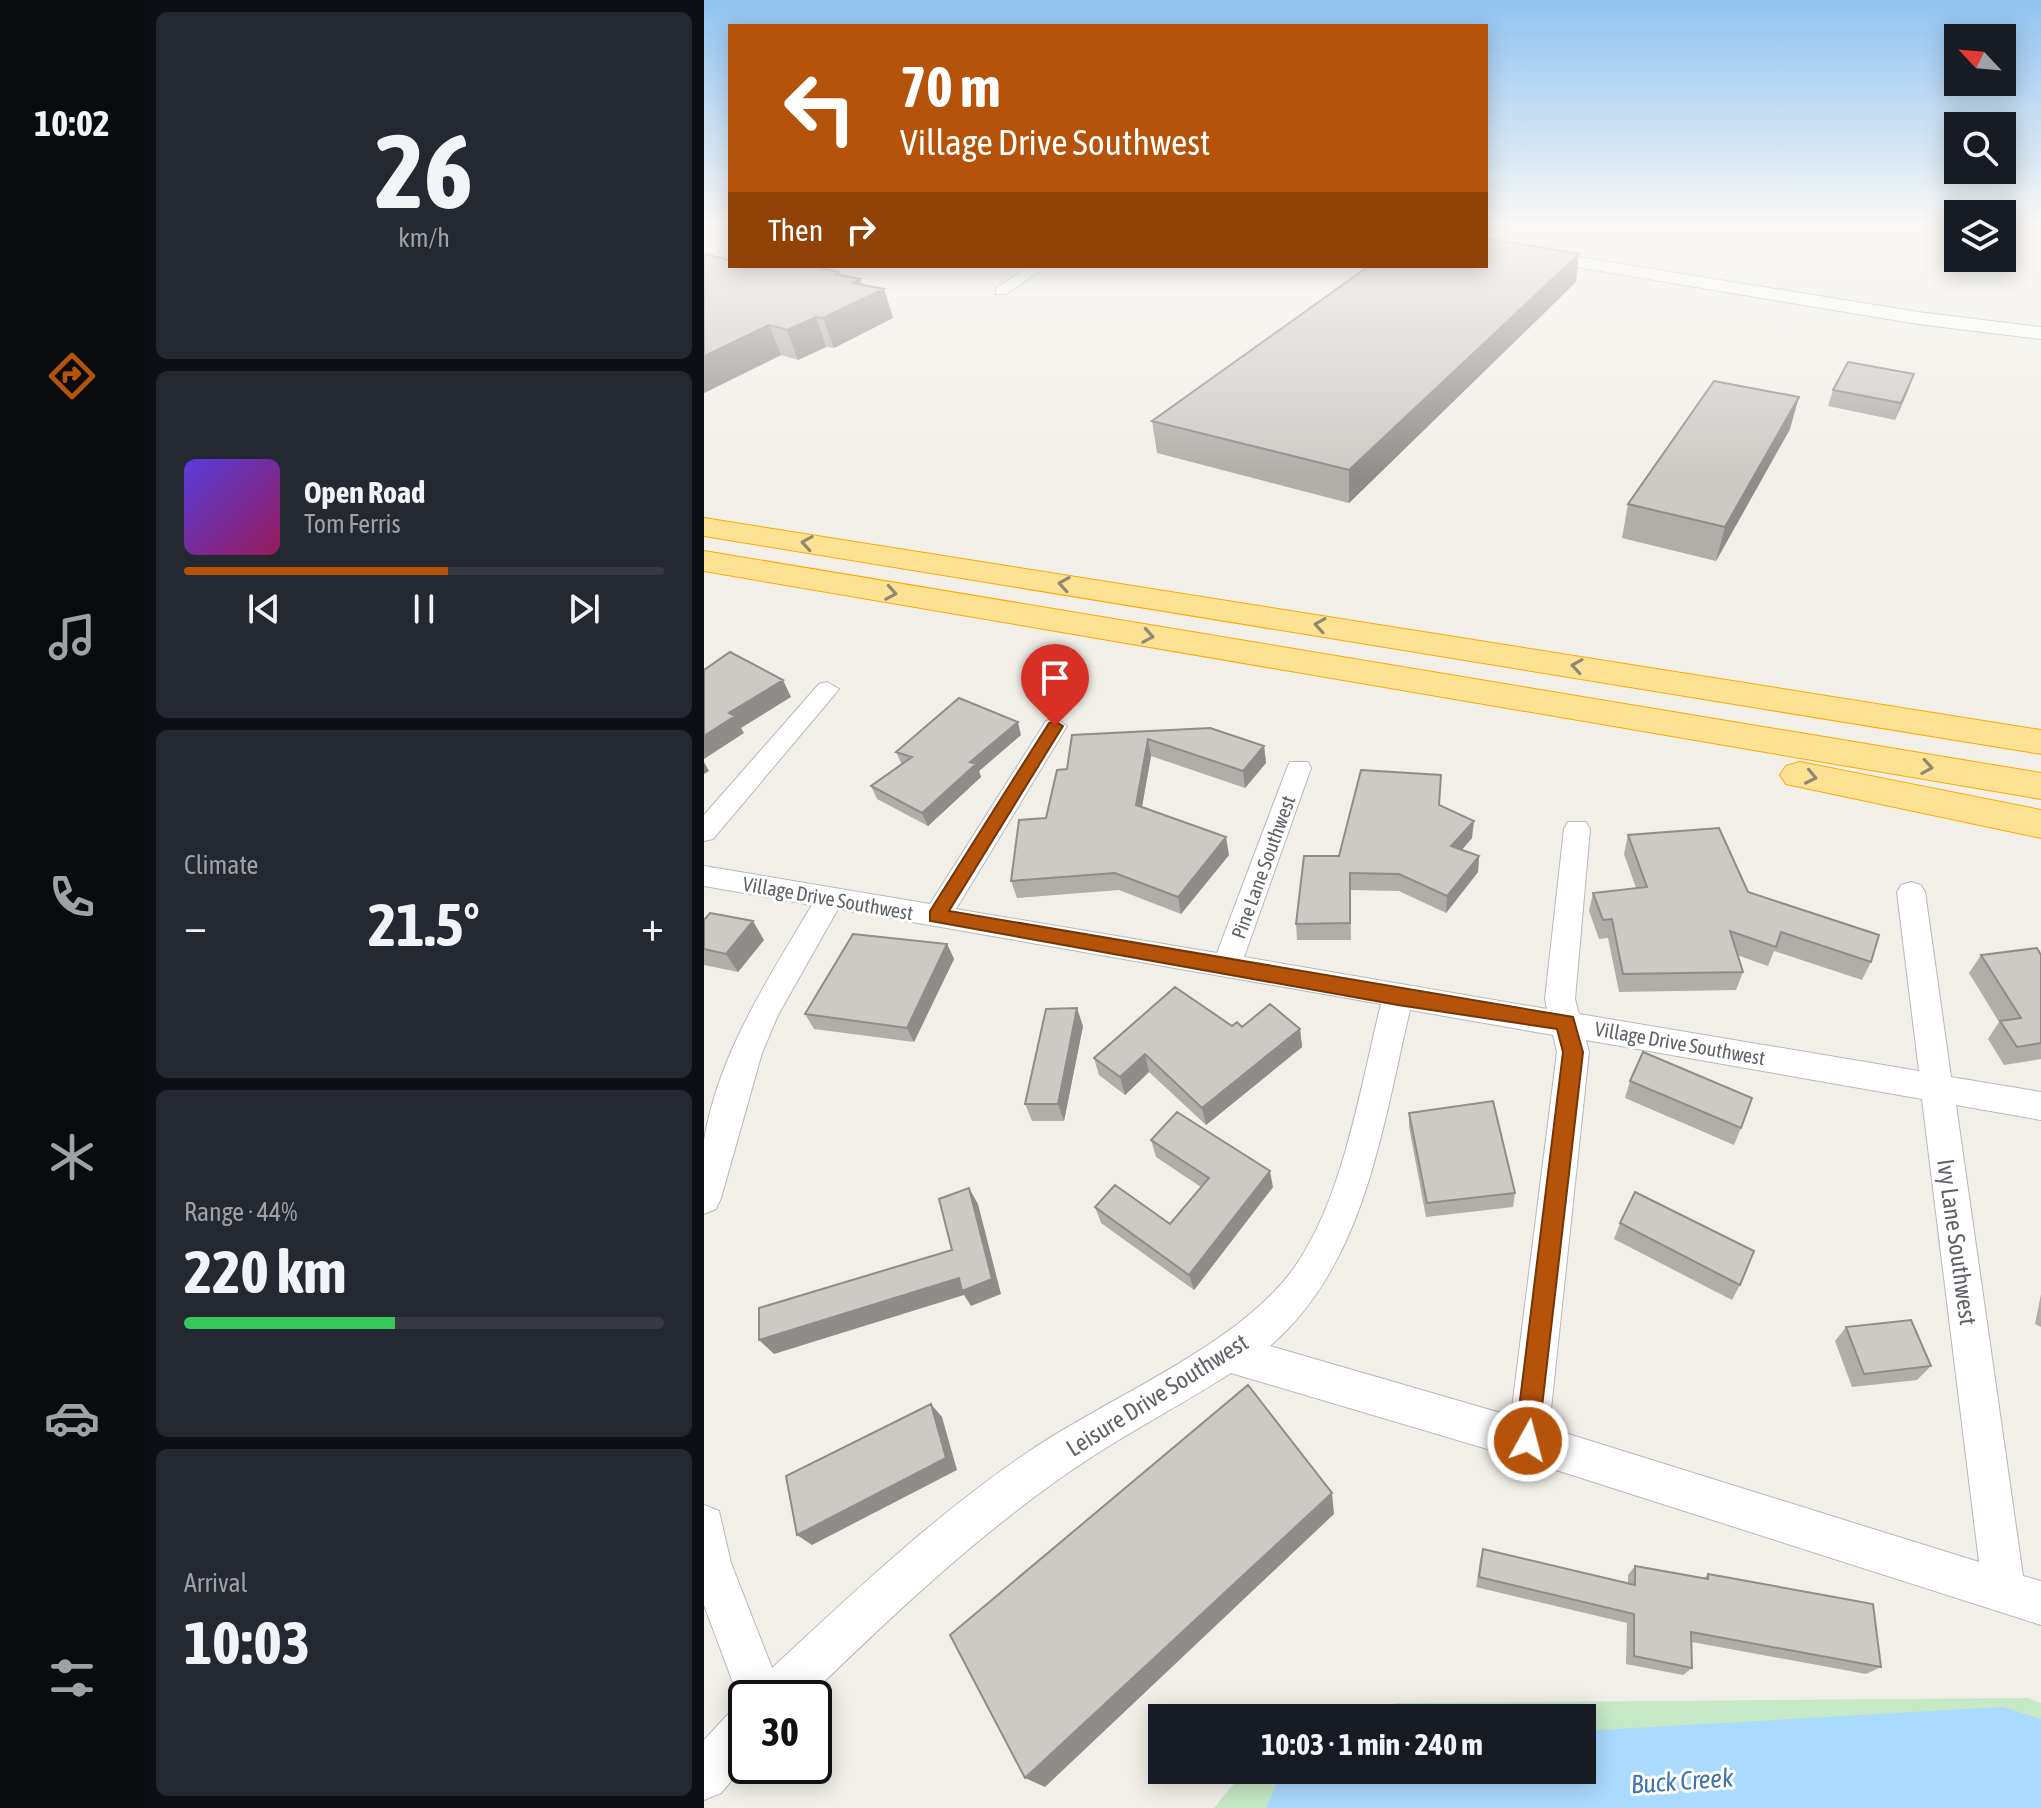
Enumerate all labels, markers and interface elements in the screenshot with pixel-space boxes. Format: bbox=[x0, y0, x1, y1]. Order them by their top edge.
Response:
north arrow bbox=[1944, 24, 2016, 96]
map controls bbox=[1944, 24, 2016, 272]
text: 70 m bbox=[900, 55, 1001, 119]
icon: left bbox=[768, 56, 872, 160]
text: 10:02 bbox=[34, 102, 110, 144]
text: 26 bbox=[375, 111, 473, 230]
button: search bbox=[1944, 112, 2016, 184]
text: Village Drive Southwest bbox=[900, 121, 1210, 163]
button: layers bbox=[1944, 200, 2016, 272]
icon: right bbox=[839, 208, 883, 252]
text: Then bbox=[768, 213, 823, 247]
text: km/h bbox=[398, 223, 450, 253]
icon: directions bbox=[44, 348, 100, 404]
text: Open Road bbox=[304, 475, 425, 509]
text: Tom Ferris bbox=[304, 509, 401, 539]
one-way arrow bbox=[800, 535, 814, 552]
one-way arrow bbox=[1057, 577, 1070, 594]
one-way arrow bbox=[885, 584, 898, 601]
icon: previous bbox=[242, 587, 286, 631]
icon: pause bbox=[402, 587, 446, 631]
icon: next bbox=[562, 587, 606, 631]
icon: music bbox=[44, 609, 100, 665]
one-way arrow bbox=[1313, 618, 1327, 635]
one-way arrow bbox=[1141, 627, 1154, 644]
pin bbox=[1021, 644, 1089, 726]
icon: arrive bbox=[1033, 656, 1077, 700]
one-way arrow bbox=[1570, 659, 1584, 676]
one-way arrow bbox=[1920, 757, 1934, 774]
one-way arrow bbox=[1804, 768, 1817, 785]
street label: Pine Lane Southwest bbox=[1226, 792, 1300, 942]
text: Climate bbox=[184, 850, 258, 880]
icon: phone bbox=[44, 869, 100, 925]
street label: Village Drive Southwest bbox=[741, 872, 915, 924]
text: 21.5° bbox=[368, 890, 480, 959]
text: − bbox=[184, 900, 207, 950]
text: + bbox=[641, 900, 664, 950]
street label: Village Drive Southwest bbox=[1593, 1017, 1767, 1069]
icon: climate bbox=[44, 1129, 100, 1185]
street label: Ivy Lane Southwest bbox=[1932, 1157, 1982, 1327]
text: Range · 44% bbox=[184, 1197, 297, 1227]
text: 220 km bbox=[184, 1237, 346, 1306]
street label: Leisure Drive Southwest bbox=[1061, 1328, 1253, 1462]
icon: car bbox=[44, 1390, 100, 1446]
position arrow bbox=[1486, 1399, 1570, 1483]
text: Arrival bbox=[184, 1568, 248, 1598]
text: 10:03 bbox=[184, 1608, 310, 1677]
icon: filters bbox=[44, 1650, 100, 1706]
speed limit sign: 30 bbox=[728, 1680, 832, 1784]
text: 10:03 · 1 min · 240 m bbox=[1261, 1727, 1483, 1761]
water label: Buck Creek bbox=[1630, 1762, 1735, 1800]

